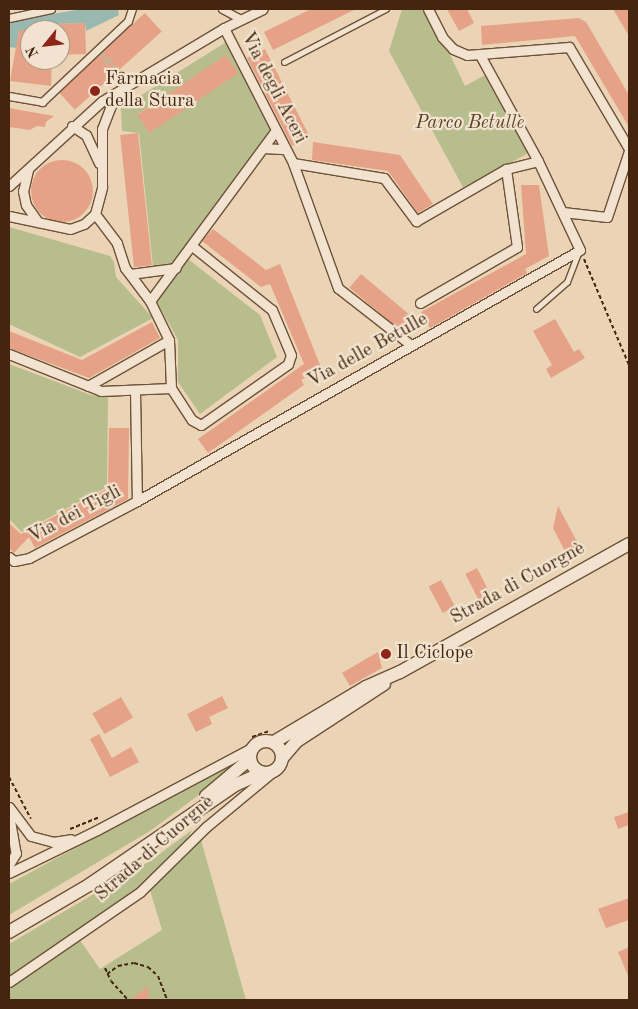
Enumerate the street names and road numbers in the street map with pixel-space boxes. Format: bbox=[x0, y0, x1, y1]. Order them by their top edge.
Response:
street label: Via degli Aceri bbox=[235, 28, 311, 148]
street label: Via delle Betulle bbox=[304, 308, 432, 394]
street label: Via dei Tigli bbox=[25, 481, 125, 549]
street label: Strada di Cuorgnè bbox=[447, 538, 589, 630]
street label: Strada di Cuorgnè bbox=[91, 791, 219, 907]

